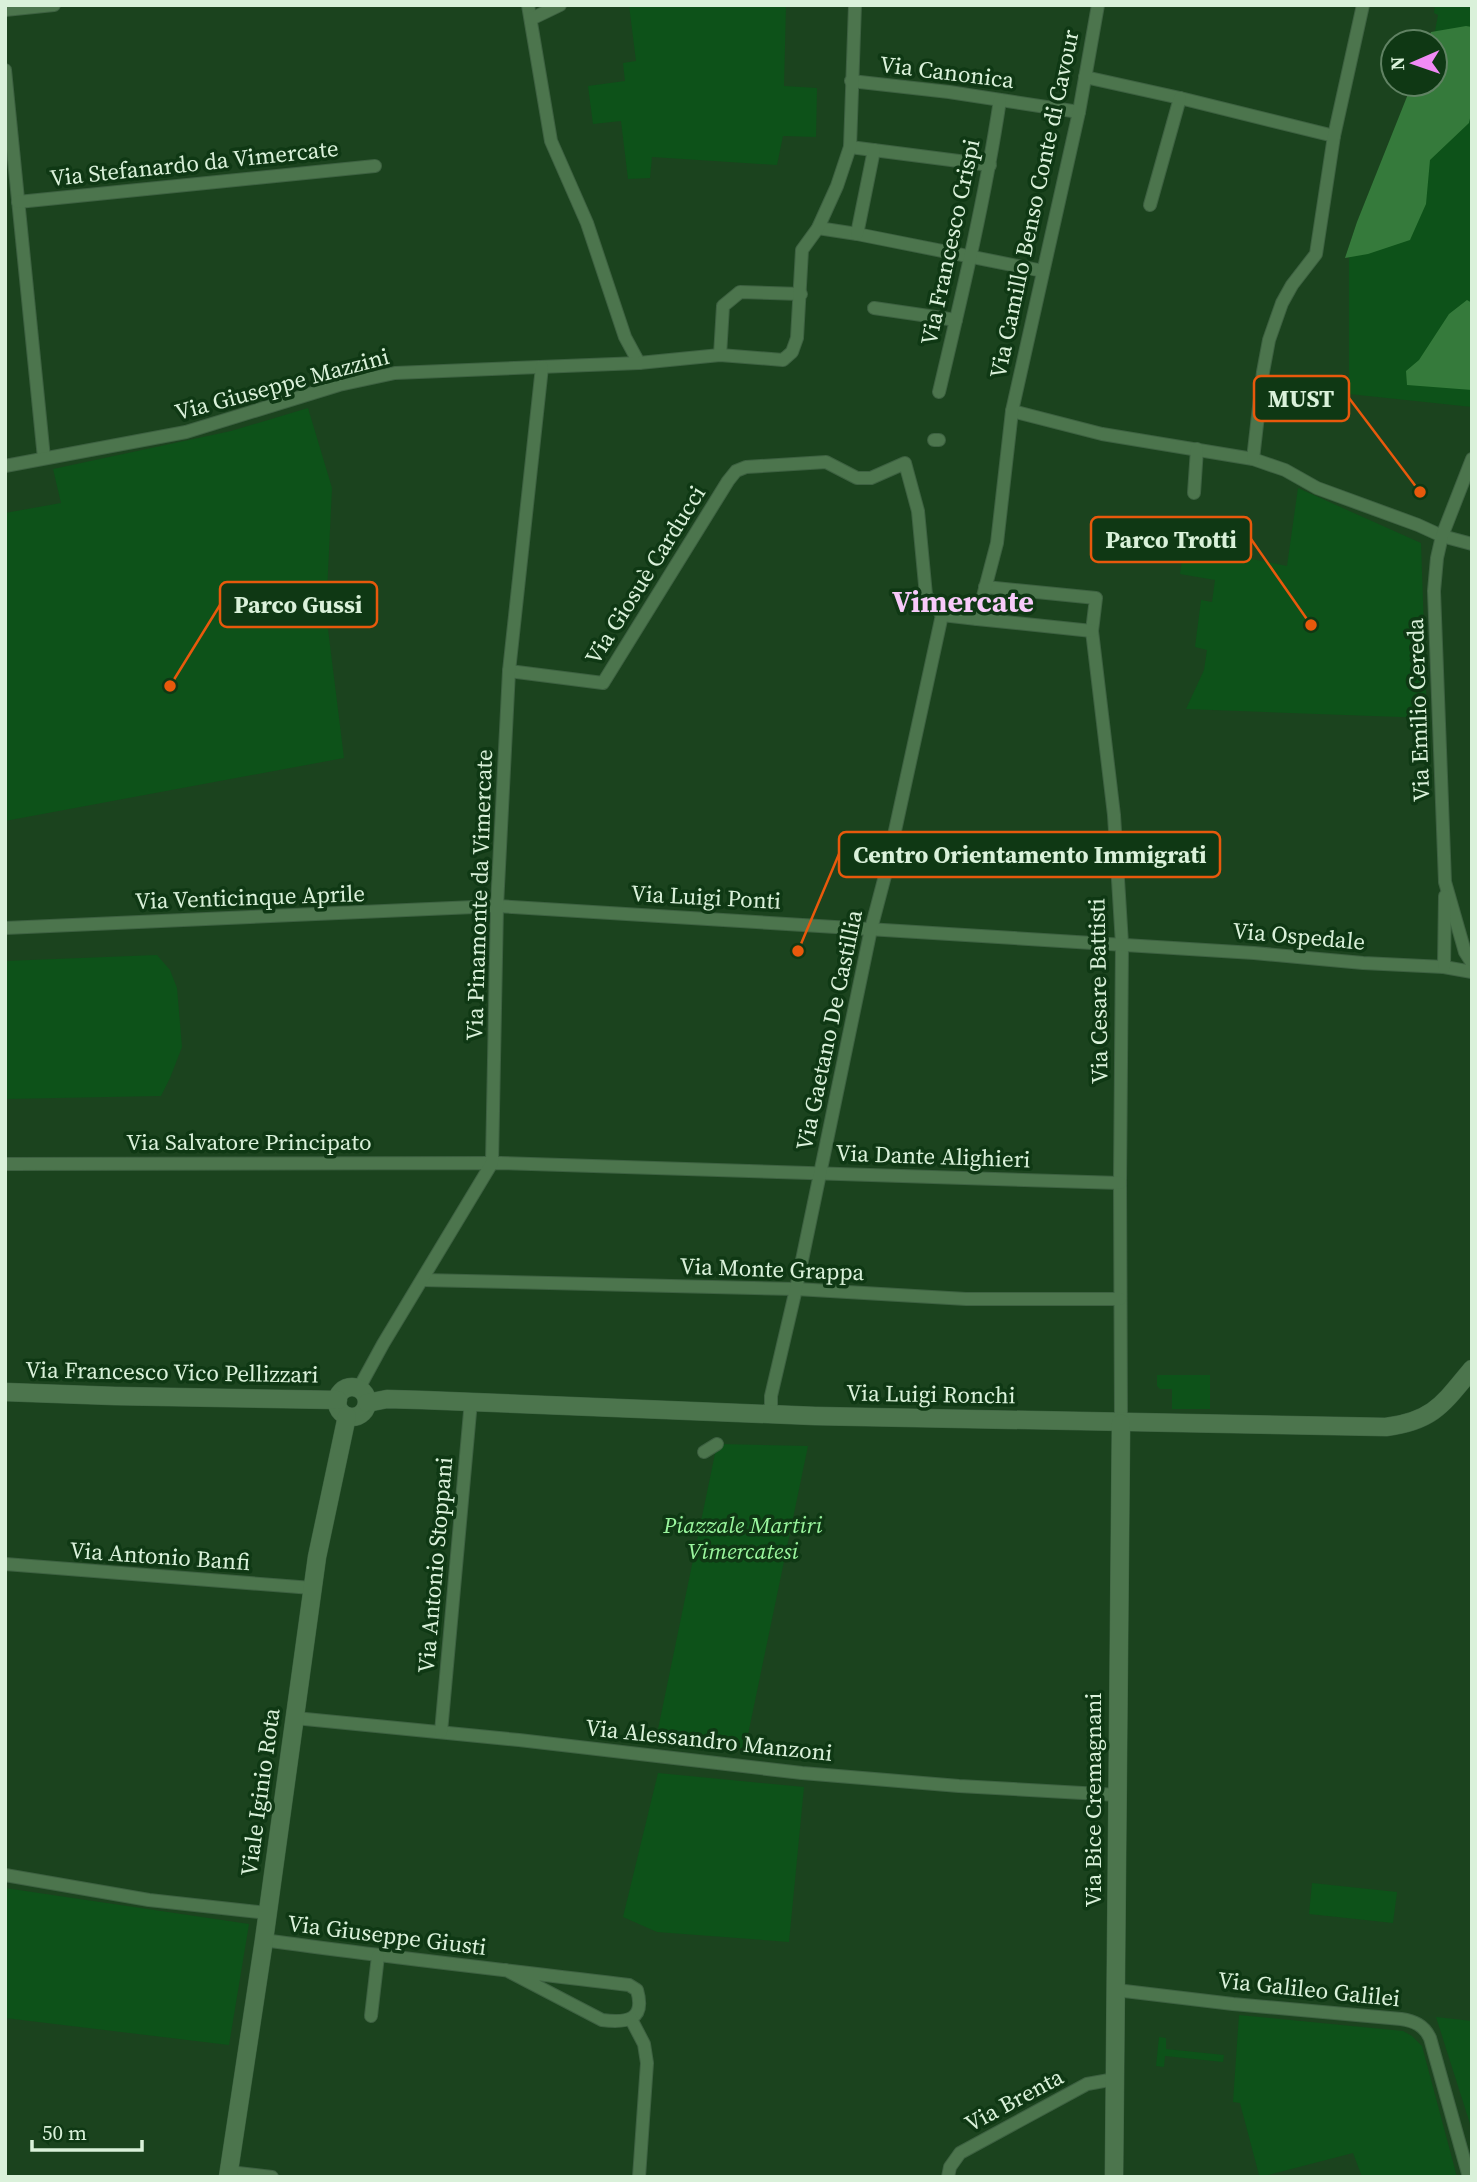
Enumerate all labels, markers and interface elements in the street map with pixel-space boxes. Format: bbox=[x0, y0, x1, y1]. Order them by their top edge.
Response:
street label: Via Camillo Benso Conte di Cavour bbox=[981, 27, 1087, 381]
north arrow bbox=[1379, 28, 1449, 98]
street label: Via Canonica bbox=[878, 48, 1016, 96]
text: N bbox=[1384, 56, 1410, 71]
street label: Via Stefanardo da Vimercate bbox=[48, 132, 340, 194]
street label: Via Francesco Crispi bbox=[913, 136, 987, 348]
street label: Via Giuseppe Mazzini bbox=[171, 340, 393, 428]
callout: MUST bbox=[1254, 376, 1349, 421]
text: MUST bbox=[1268, 382, 1334, 415]
street label: Via Giosuè Carducci bbox=[577, 479, 713, 670]
callout: Parco Trotti bbox=[1091, 517, 1251, 562]
text: Parco Trotti bbox=[1105, 523, 1237, 556]
district label: Vimercate bbox=[892, 581, 1034, 622]
callout: Parco Gussi bbox=[220, 582, 377, 627]
text: Parco Gussi bbox=[234, 588, 363, 621]
street label: Via Emilio Cereda bbox=[1399, 617, 1437, 802]
street label: Via Pinamonte da Vimercate bbox=[458, 749, 500, 1041]
callout: Centro Orientamento Immigrati bbox=[839, 832, 1220, 877]
text: Centro Orientamento Immigrati bbox=[853, 838, 1207, 871]
street label: Via Venticinque Aprile bbox=[134, 877, 366, 917]
street label: Via Luigi Ponti bbox=[630, 877, 782, 917]
street label: Via Cesare Battisti bbox=[1080, 898, 1116, 1084]
street label: Via Gaetano De Castillia bbox=[788, 907, 870, 1153]
street label: Via Ospedale bbox=[1231, 914, 1367, 958]
street label: Via Salvatore Principato bbox=[126, 1126, 372, 1158]
street label: Via Dante Alighieri bbox=[835, 1137, 1031, 1175]
street label: Via Monte Grappa bbox=[679, 1250, 865, 1288]
street label: Via Francesco Vico Pellizzari bbox=[25, 1353, 319, 1391]
street label: Via Luigi Ronchi bbox=[846, 1377, 1016, 1411]
street label: Via Antonio Stoppani bbox=[410, 1455, 460, 1675]
park label: Piazzale Martiri Vimercatesi bbox=[662, 1509, 823, 1567]
street label: Via Antonio Banfi bbox=[69, 1534, 251, 1578]
street label: Via Bice Cremagnani bbox=[1077, 1693, 1109, 1907]
street label: Viale Iginio Rota bbox=[232, 1706, 288, 1878]
street label: Via Alessandro Manzoni bbox=[584, 1711, 834, 1769]
street label: Via Giuseppe Giusti bbox=[286, 1907, 488, 1963]
street label: Via Galileo Galilei bbox=[1216, 1964, 1402, 2014]
street label: Via Brenta bbox=[959, 2061, 1069, 2139]
scale bar bbox=[32, 2108, 142, 2152]
text: 50 m bbox=[42, 2118, 87, 2147]

